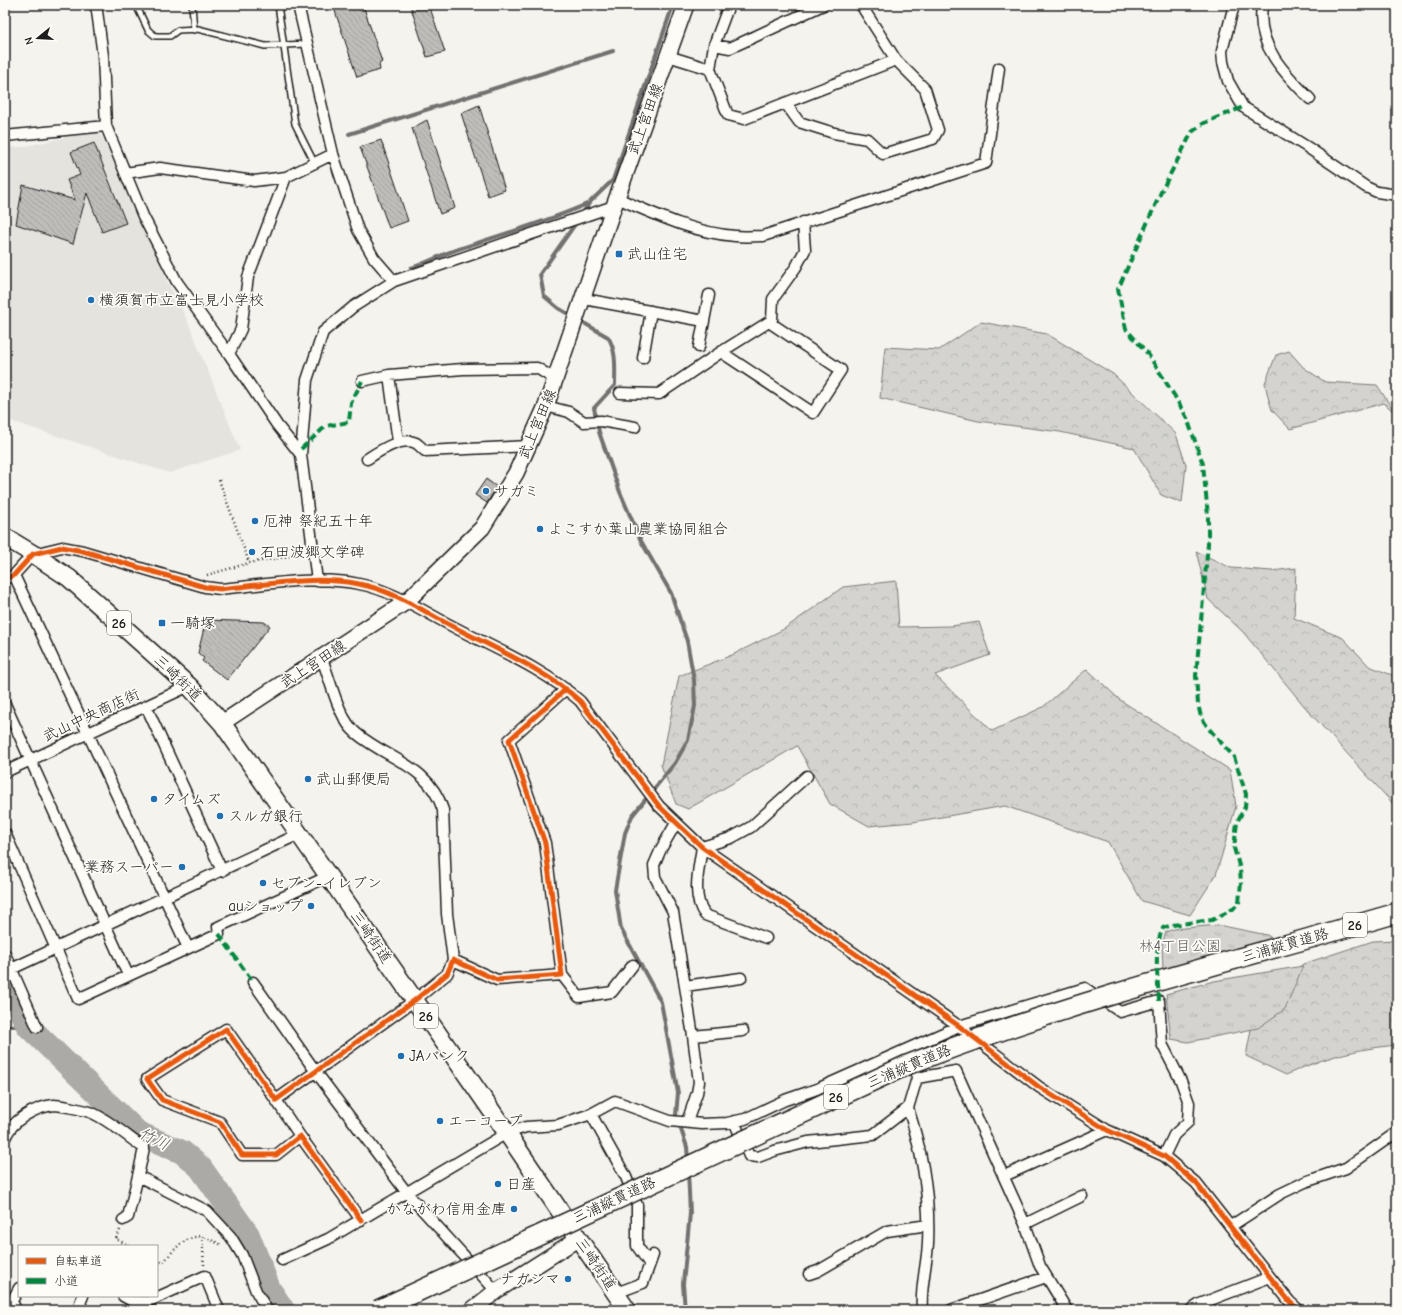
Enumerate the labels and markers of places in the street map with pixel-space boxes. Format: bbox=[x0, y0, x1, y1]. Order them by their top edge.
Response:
place label: 武山住宅 bbox=[627, 245, 687, 263]
marker: 武山住宅 bbox=[614, 249, 624, 259]
place label: 横須賀市立富士見小学校 bbox=[99, 291, 264, 309]
marker: 横須賀市立富士見小学校 bbox=[86, 295, 96, 305]
place label: サガミ bbox=[494, 482, 539, 500]
marker: サガミ bbox=[481, 486, 491, 496]
place label: 厄神 祭紀五十年 bbox=[263, 512, 373, 530]
marker: 厄神 祭紀五十年 bbox=[250, 516, 260, 526]
place label: よこすか葉山農業協同組合 bbox=[548, 520, 728, 538]
marker: よこすか葉山農業協同組合 bbox=[535, 524, 545, 534]
place label: 石田波郷文学碑 bbox=[260, 543, 365, 561]
marker: 石田波郷文学碑 bbox=[247, 547, 257, 557]
place label: 一騎塚 bbox=[170, 614, 215, 632]
marker: 一騎塚 bbox=[157, 618, 167, 628]
place label: 武山郵便局 bbox=[316, 770, 391, 788]
marker: 武山郵便局 bbox=[303, 774, 313, 784]
place label: タイムズ bbox=[162, 790, 221, 808]
marker: タイムズ bbox=[149, 794, 159, 804]
place label: スルガ銀行 bbox=[228, 807, 303, 825]
marker: スルガ銀行 bbox=[215, 811, 225, 821]
place label: 業務スーパー bbox=[85, 858, 174, 876]
marker: 業務スーパー bbox=[177, 862, 187, 872]
place label: セブン-イレブン bbox=[271, 874, 382, 892]
marker: セブン-イレブン bbox=[258, 878, 268, 888]
place label: auショップ bbox=[228, 897, 303, 915]
marker: auショップ bbox=[306, 901, 316, 911]
place label: JAバンク bbox=[409, 1047, 470, 1065]
marker: JAバンク bbox=[396, 1051, 406, 1061]
place label: エーコープ bbox=[448, 1112, 522, 1130]
marker: エーコープ bbox=[435, 1116, 445, 1126]
place label: 日産 bbox=[506, 1175, 536, 1193]
marker: 日産 bbox=[493, 1179, 503, 1189]
place label: かながわ信用金庫 bbox=[386, 1200, 506, 1218]
marker: かながわ信用金庫 bbox=[509, 1204, 519, 1214]
place label: ナガシマ bbox=[500, 1270, 560, 1288]
marker: ナガシマ bbox=[563, 1274, 573, 1284]

